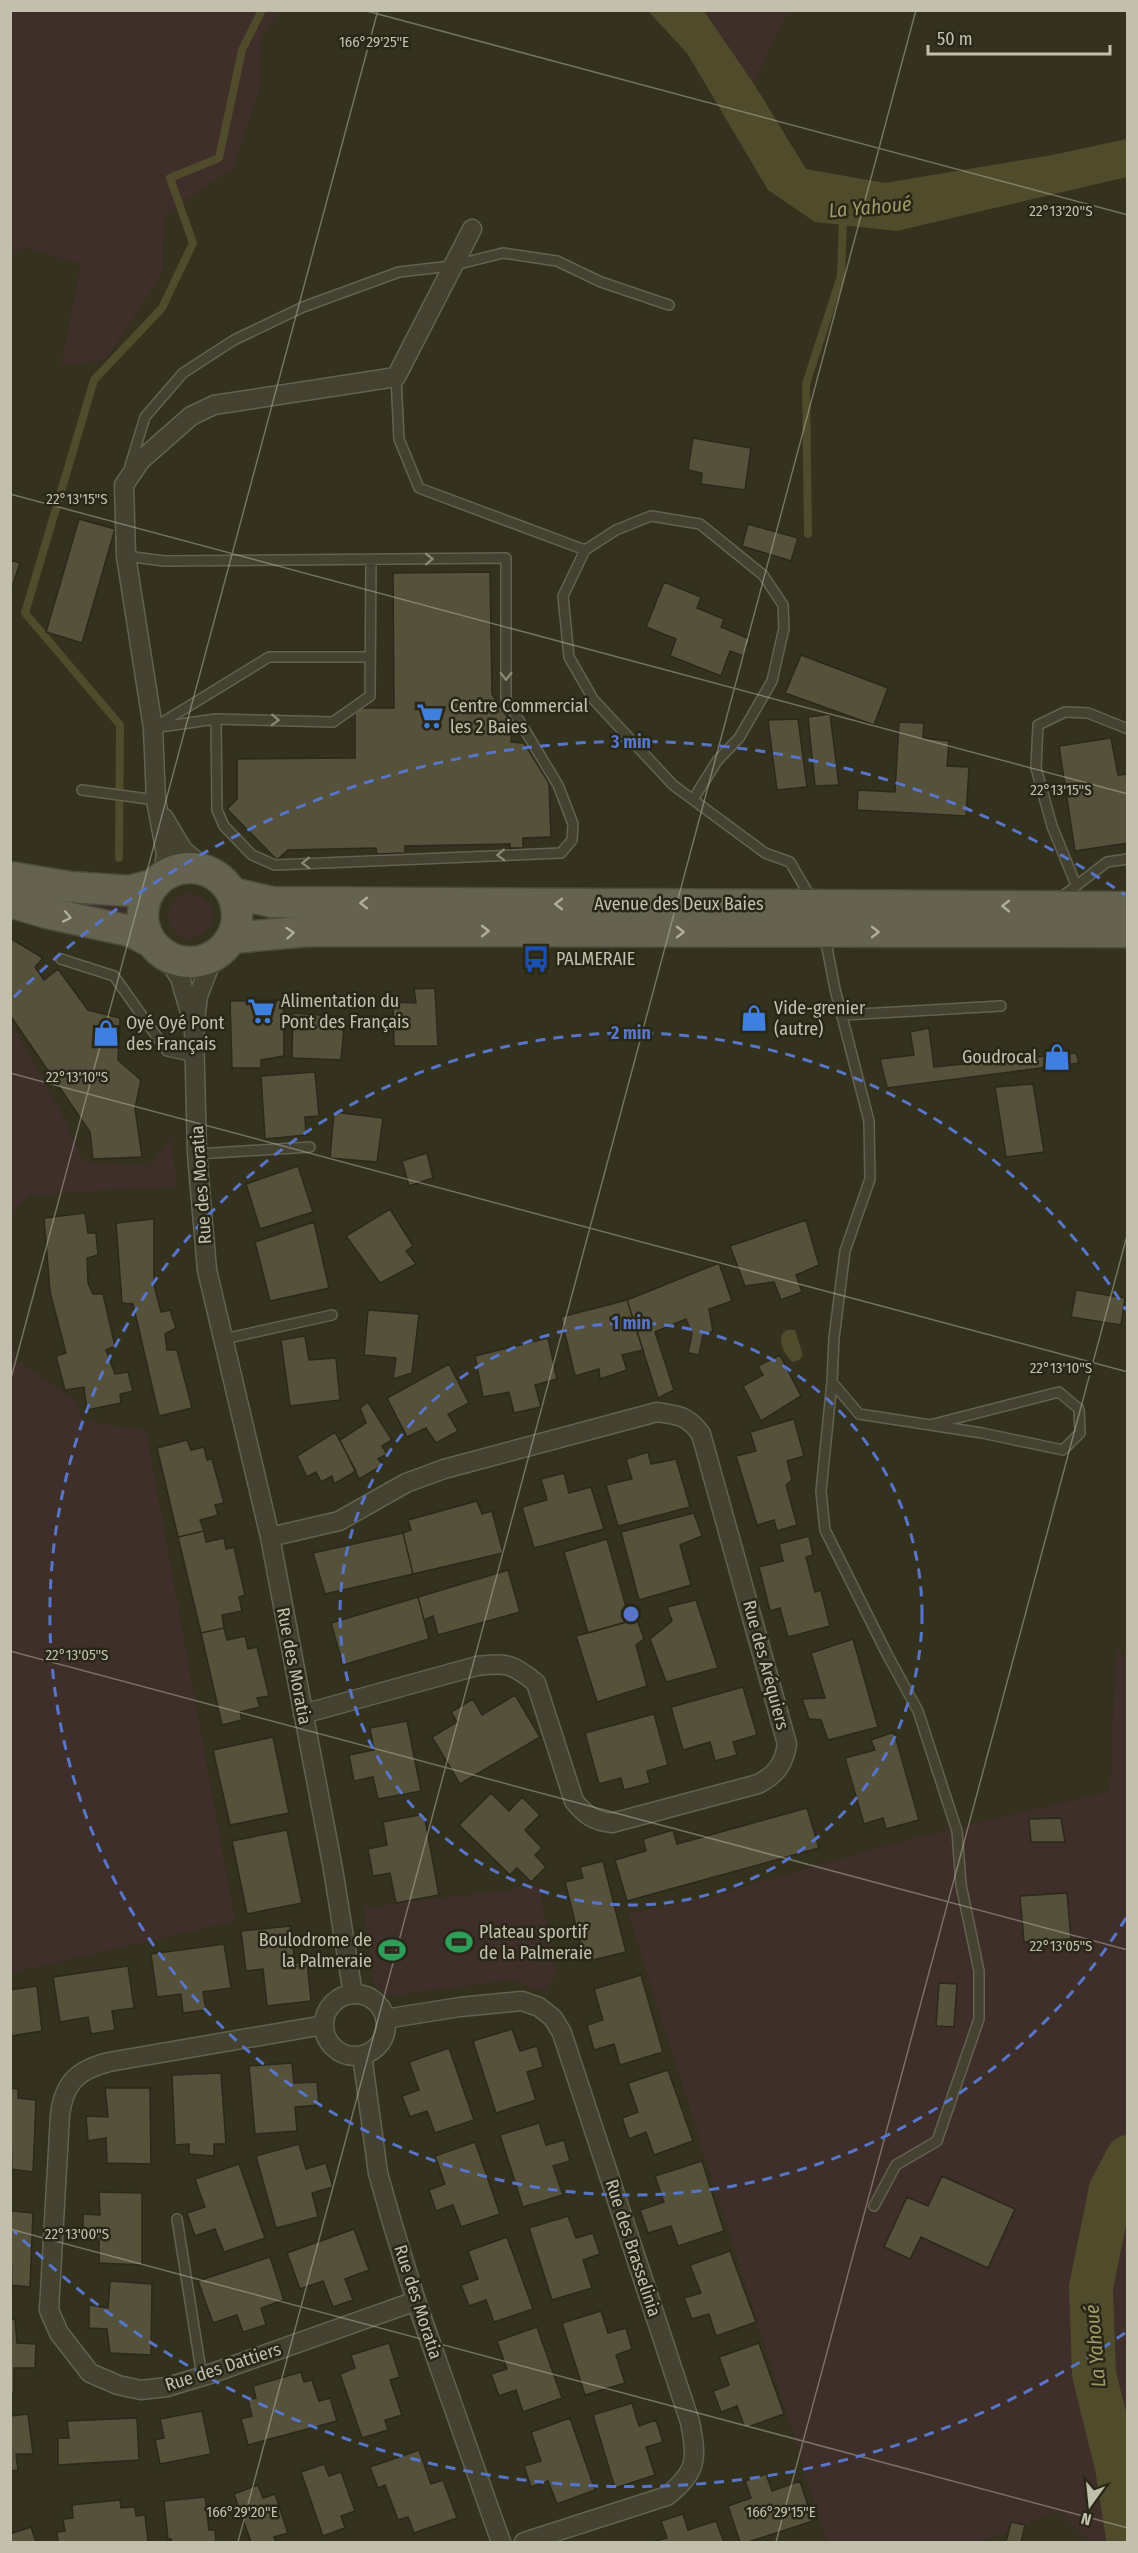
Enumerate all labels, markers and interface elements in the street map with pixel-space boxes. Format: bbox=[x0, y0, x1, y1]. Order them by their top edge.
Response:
scale bar bbox=[928, 18, 1110, 56]
text: 50 m bbox=[937, 28, 973, 50]
text: 166°29'25"E bbox=[339, 33, 409, 51]
water label: La Yahoué bbox=[828, 191, 913, 223]
text: 22°13'20"S bbox=[1029, 202, 1093, 220]
text: 22°13'15"S bbox=[46, 490, 108, 508]
one-way arrow bbox=[425, 553, 434, 565]
one-way arrow bbox=[500, 671, 512, 680]
place label: Centre Commercial les 2 Baies bbox=[450, 695, 588, 738]
supermarket icon: Centre Commercial les 2 Baies bbox=[415, 701, 445, 731]
one-way arrow bbox=[270, 714, 279, 727]
text: 3 min bbox=[610, 731, 651, 753]
text: 22°13'15"S bbox=[1030, 781, 1092, 799]
one-way arrow bbox=[497, 849, 506, 862]
one-way arrow bbox=[302, 857, 311, 870]
street label: Avenue des Deux Baies bbox=[594, 893, 764, 915]
one-way arrow bbox=[360, 897, 369, 909]
one-way arrow bbox=[555, 898, 564, 910]
one-way arrow bbox=[1002, 900, 1011, 912]
one-way arrow bbox=[62, 910, 72, 923]
one-way arrow bbox=[481, 925, 490, 937]
one-way arrow bbox=[676, 926, 685, 938]
one-way arrow bbox=[871, 926, 880, 938]
one-way arrow bbox=[286, 927, 295, 940]
bus stop icon: PALMERAIE bbox=[521, 944, 551, 974]
place label: PALMERAIE bbox=[556, 948, 635, 970]
place label: Alimentation du Pont des Français bbox=[281, 990, 410, 1033]
supermarket icon: Alimentation du Pont des Français bbox=[246, 996, 276, 1026]
place label: Vide-grenier (autre) bbox=[774, 997, 866, 1040]
shop icon: Vide-grenier (autre) bbox=[739, 1003, 769, 1033]
place label: Oyé Oyé Pont des Français bbox=[126, 1012, 225, 1055]
shop icon: Oyé Oyé Pont des Français bbox=[91, 1018, 121, 1048]
text: 2 min bbox=[610, 1022, 651, 1044]
shop icon: Goudrocal bbox=[1042, 1042, 1072, 1072]
place label: Goudrocal bbox=[962, 1046, 1037, 1068]
text: 22°13'10"S bbox=[46, 1068, 108, 1086]
street label: Rue des Moratia bbox=[186, 1125, 216, 1245]
text: 1 min bbox=[611, 1312, 651, 1334]
text: 22°13'10"S bbox=[1030, 1359, 1092, 1377]
street label: Rue des Aréquiers bbox=[738, 1598, 794, 1732]
centre of rings bbox=[621, 1604, 641, 1624]
street label: Rue des Moratia bbox=[272, 1606, 316, 1727]
text: 22°13'05"S bbox=[45, 1646, 109, 1664]
place label: Plateau sportif de la Palmeraie bbox=[479, 1921, 592, 1964]
sports icon: Plateau sportif de la Palmeraie bbox=[444, 1927, 474, 1957]
place label: Boulodrome de la Palmeraie bbox=[259, 1929, 372, 1972]
sports icon: Boulodrome de la Palmeraie bbox=[377, 1935, 407, 1965]
text: 22°13'05"S bbox=[1029, 1937, 1093, 1955]
street label: Rue des Brasselinia bbox=[600, 2176, 666, 2320]
text: 22°13'00"S bbox=[45, 2225, 109, 2243]
street label: Rue des Moratia bbox=[389, 2242, 447, 2362]
water label: La Yahoué bbox=[1079, 2303, 1111, 2388]
street label: Rue des Dattiers bbox=[162, 2338, 284, 2396]
north arrow bbox=[1060, 2475, 1120, 2535]
text: 166°29'20"E bbox=[206, 2503, 278, 2521]
text: 166°29'15"E bbox=[746, 2503, 816, 2521]
text: N bbox=[1079, 2509, 1093, 2529]

